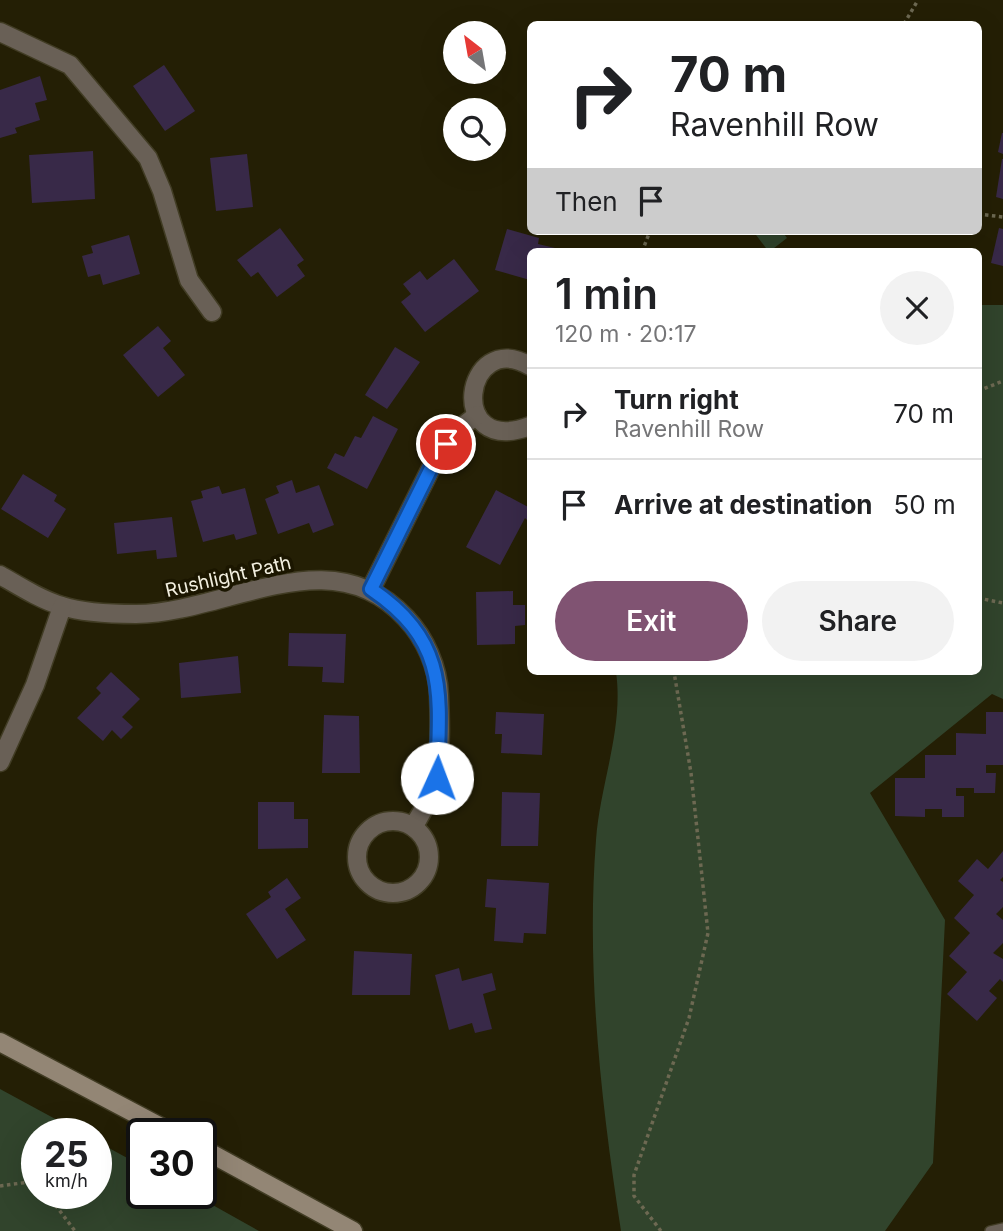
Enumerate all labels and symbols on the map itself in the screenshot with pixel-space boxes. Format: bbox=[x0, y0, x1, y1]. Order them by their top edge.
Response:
north arrow bbox=[443, 21, 506, 84]
pin bbox=[416, 414, 476, 474]
street label: Rushlight Path bbox=[163, 551, 293, 602]
position arrow bbox=[400, 741, 474, 815]
speed limit sign: 30 bbox=[126, 1118, 217, 1209]

